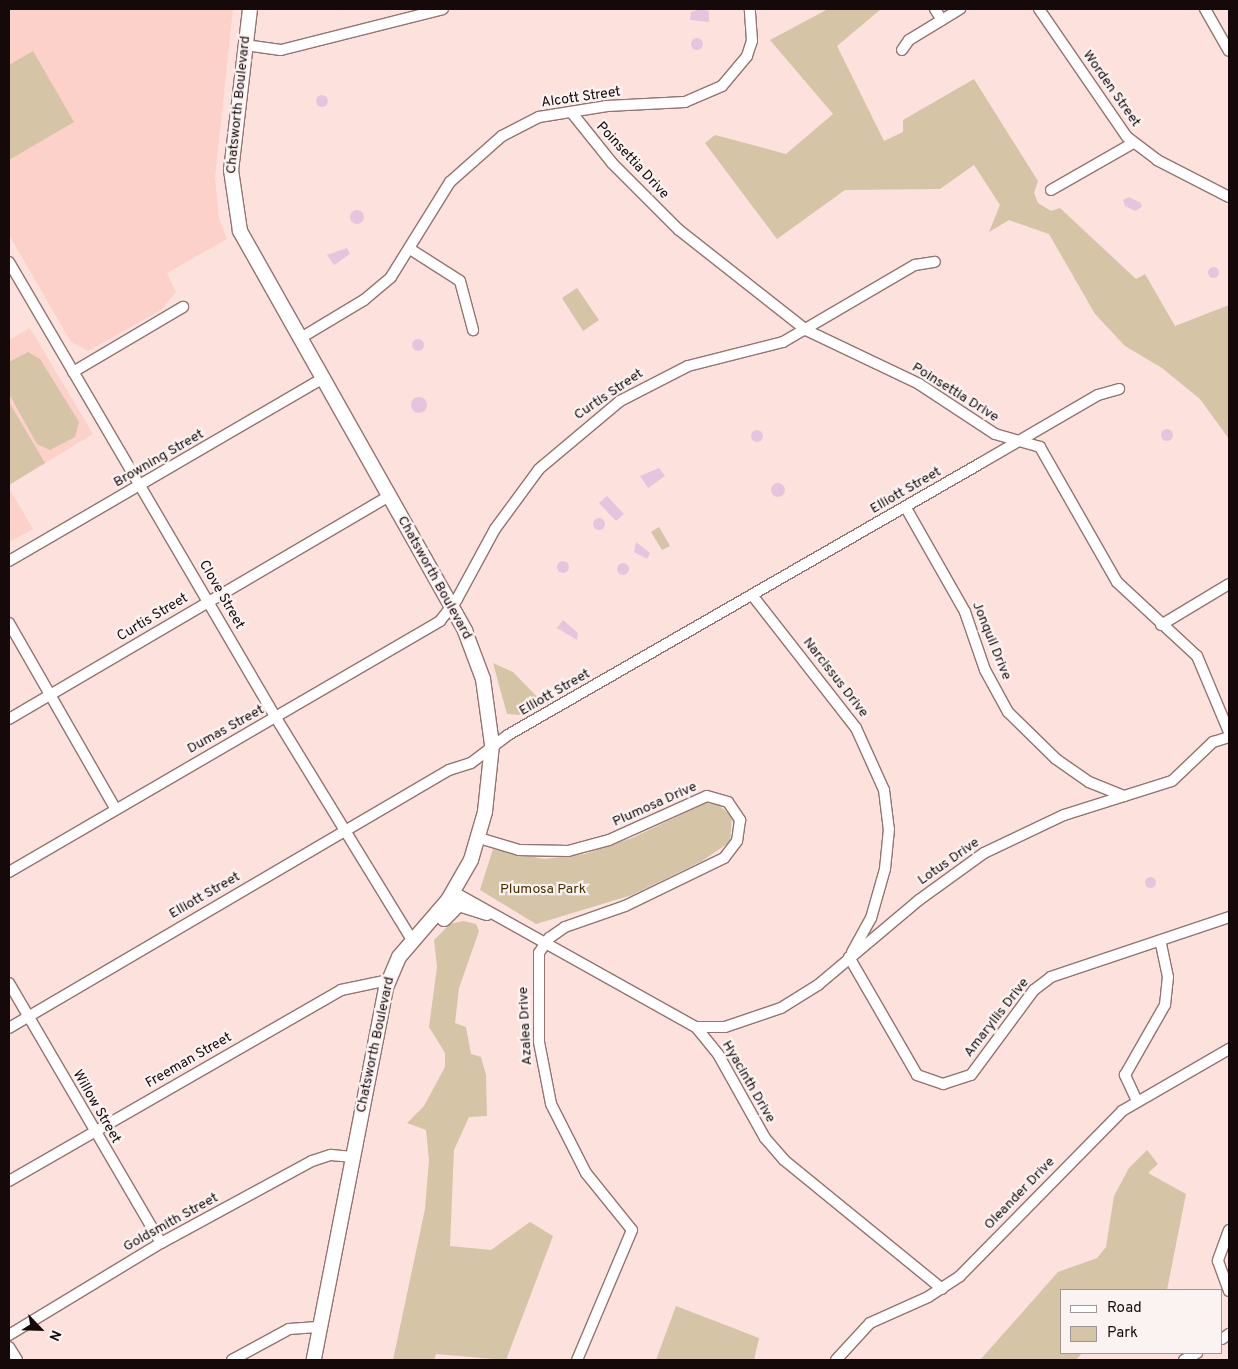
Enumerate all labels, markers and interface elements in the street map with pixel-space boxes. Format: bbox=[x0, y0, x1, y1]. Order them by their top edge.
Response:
street label: Chatsworth Boulevard bbox=[223, 35, 255, 175]
street label: Worden Street bbox=[1078, 47, 1144, 131]
street label: Alcott Street bbox=[540, 84, 622, 112]
street label: Poinsettia Drive bbox=[592, 119, 672, 203]
street label: Poinsettia Drive bbox=[908, 360, 1002, 426]
street label: Curtis Street bbox=[571, 366, 647, 424]
street label: Browning Street bbox=[111, 426, 207, 492]
street label: Elliott Street bbox=[868, 464, 944, 518]
street label: Chatsworth Boulevard bbox=[393, 513, 475, 643]
street label: Clove Street bbox=[194, 557, 248, 633]
street label: Curtis Street bbox=[115, 590, 191, 646]
street label: Jonquil Drive bbox=[968, 599, 1014, 683]
street label: Narcissus Drive bbox=[799, 635, 871, 721]
street label: Elliott Street bbox=[517, 666, 593, 720]
street label: Dumas Street bbox=[185, 702, 267, 758]
street label: Plumosa Drive bbox=[610, 779, 700, 831]
street label: Lotus Drive bbox=[915, 835, 983, 889]
street label: Elliott Street bbox=[167, 869, 243, 923]
park label: Plumosa Park bbox=[500, 882, 586, 898]
street label: Amaryllis Drive bbox=[961, 975, 1033, 1061]
street label: Chatsworth Boulevard bbox=[353, 976, 399, 1114]
street label: Azalea Drive bbox=[516, 986, 536, 1066]
street label: Freeman Street bbox=[143, 1030, 235, 1092]
street label: Hyacinth Drive bbox=[718, 1038, 778, 1126]
street label: Willow Street bbox=[68, 1067, 124, 1147]
street label: Oleander Drive bbox=[981, 1154, 1059, 1234]
street label: Goldsmith Street bbox=[121, 1190, 221, 1256]
legend bbox=[1060, 1289, 1223, 1354]
text: Road bbox=[1107, 1299, 1142, 1318]
north arrow bbox=[15, 1304, 65, 1354]
text: Park bbox=[1107, 1324, 1138, 1343]
text: N bbox=[44, 1327, 64, 1343]

